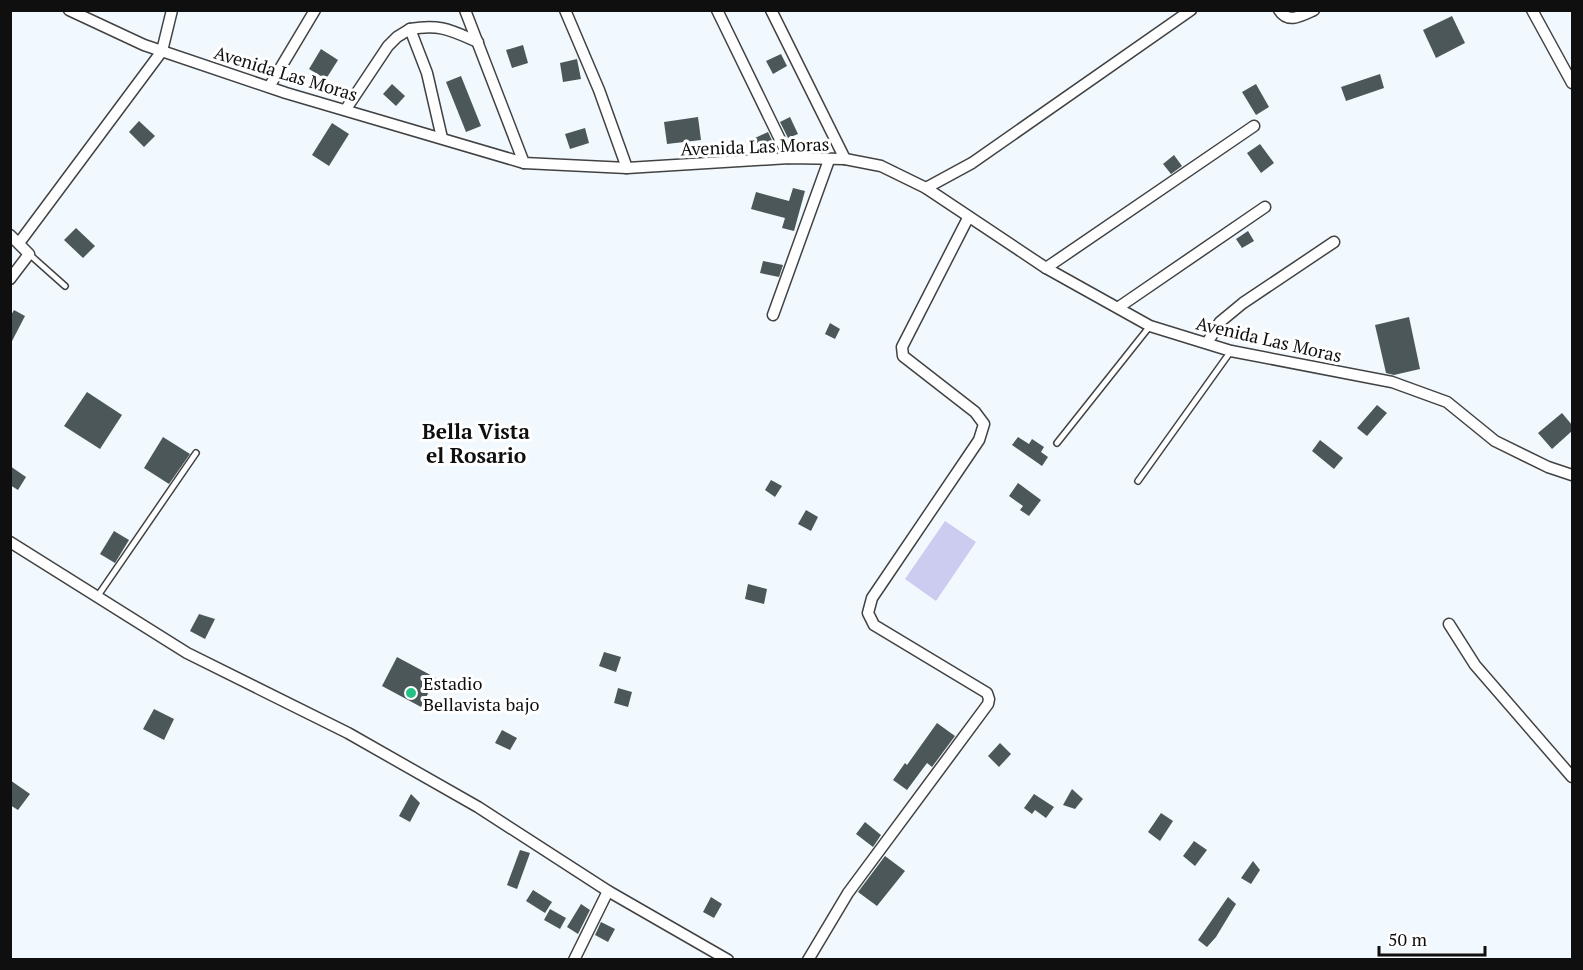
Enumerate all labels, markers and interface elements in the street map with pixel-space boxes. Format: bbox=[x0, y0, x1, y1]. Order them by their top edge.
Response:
street label: Avenida Las Moras bbox=[211, 40, 361, 106]
street label: Avenida Las Moras bbox=[680, 131, 830, 161]
street label: Avenida Las Moras bbox=[1194, 311, 1344, 367]
district label: Bella Vista el Rosario bbox=[422, 417, 530, 469]
place label: Estadio Bellavista bajo bbox=[423, 671, 540, 716]
marker: Estadio Bellavista bajo bbox=[404, 686, 418, 700]
scale bar bbox=[1379, 919, 1486, 957]
text: 50 m bbox=[1388, 927, 1428, 951]

